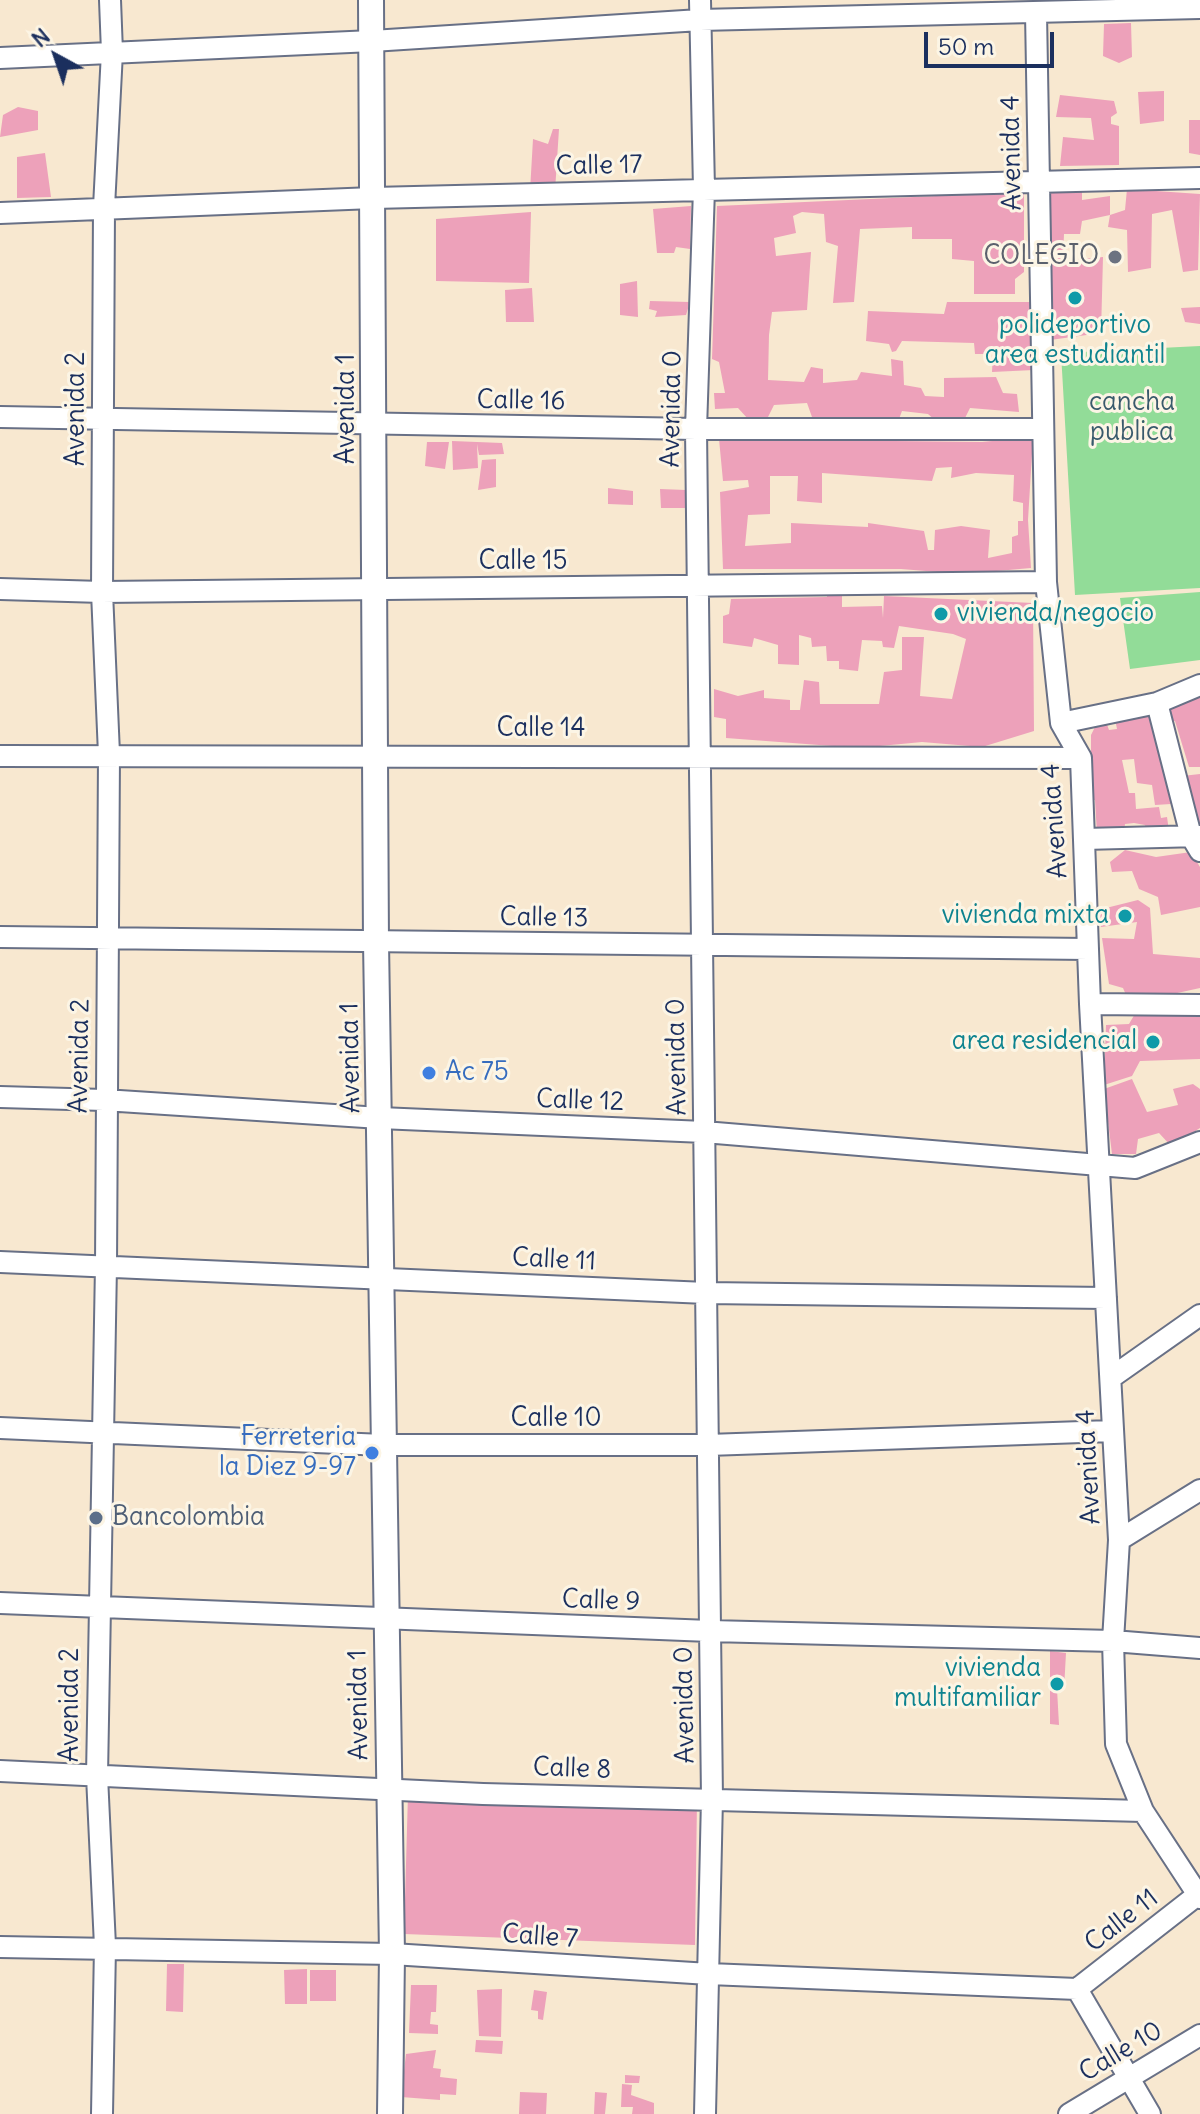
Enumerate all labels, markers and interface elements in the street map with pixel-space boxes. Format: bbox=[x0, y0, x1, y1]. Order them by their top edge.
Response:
north arrow bbox=[16, 16, 96, 96]
scale bar bbox=[928, 16, 1058, 66]
text: N bbox=[26, 22, 55, 53]
text: 50 m bbox=[938, 31, 994, 61]
street label: Avenida 4 bbox=[995, 95, 1029, 211]
street label: Calle 17 bbox=[555, 150, 643, 182]
place label: COLEGIO bbox=[983, 241, 1099, 273]
marker: COLEGIO bbox=[1106, 248, 1124, 266]
marker: polideportivo area estudiantil bbox=[1066, 289, 1084, 307]
place label: polideportivo area estudiantil bbox=[985, 310, 1165, 372]
street label: Avenida 0 bbox=[655, 350, 689, 468]
street label: Avenida 2 bbox=[61, 352, 93, 466]
street label: Avenida 1 bbox=[331, 354, 363, 464]
street label: Calle 16 bbox=[476, 385, 566, 417]
park label: cancha publica bbox=[1089, 387, 1175, 448]
street label: Calle 15 bbox=[479, 546, 567, 578]
place label: vivienda/negocio bbox=[957, 598, 1154, 630]
marker: vivienda/negocio bbox=[932, 605, 950, 623]
street label: Calle 14 bbox=[497, 713, 585, 745]
street label: Avenida 4 bbox=[1035, 762, 1075, 880]
place label: vivienda mixta bbox=[942, 900, 1109, 932]
street label: Calle 13 bbox=[499, 902, 589, 934]
marker: vivienda mixta bbox=[1116, 907, 1134, 925]
street label: Avenida 2 bbox=[63, 998, 97, 1114]
street label: Avenida 0 bbox=[660, 998, 694, 1116]
street label: Avenida 1 bbox=[334, 1002, 368, 1114]
place label: area residencial bbox=[952, 1026, 1137, 1058]
marker: area residencial bbox=[1144, 1033, 1162, 1051]
place label: Ac 75 bbox=[445, 1057, 509, 1089]
marker: Ac 75 bbox=[420, 1064, 438, 1082]
street label: Calle 12 bbox=[535, 1084, 625, 1118]
street label: Calle 11 bbox=[511, 1242, 597, 1278]
street label: Calle 10 bbox=[510, 1403, 602, 1435]
street label: Avenida 4 bbox=[1070, 1409, 1108, 1525]
place label: Ferreteria la Diez 9-97 bbox=[219, 1422, 356, 1484]
marker: Ferreteria la Diez 9-97 bbox=[363, 1444, 381, 1462]
place label: Bancolombia bbox=[112, 1502, 265, 1534]
marker: Bancolombia bbox=[87, 1509, 105, 1527]
street label: Calle 9 bbox=[561, 1584, 641, 1618]
street label: Avenida 0 bbox=[668, 1646, 702, 1764]
street label: Avenida 2 bbox=[55, 1648, 87, 1762]
street label: Avenida 1 bbox=[342, 1649, 376, 1761]
place label: vivienda multifamiliar bbox=[894, 1653, 1041, 1714]
marker: vivienda multifamiliar bbox=[1048, 1675, 1066, 1693]
street label: Calle 8 bbox=[532, 1752, 612, 1786]
street label: Calle 11 bbox=[1079, 1883, 1165, 1959]
street label: Calle 7 bbox=[501, 1919, 579, 1955]
street label: Calle 10 bbox=[1074, 2015, 1168, 2089]

